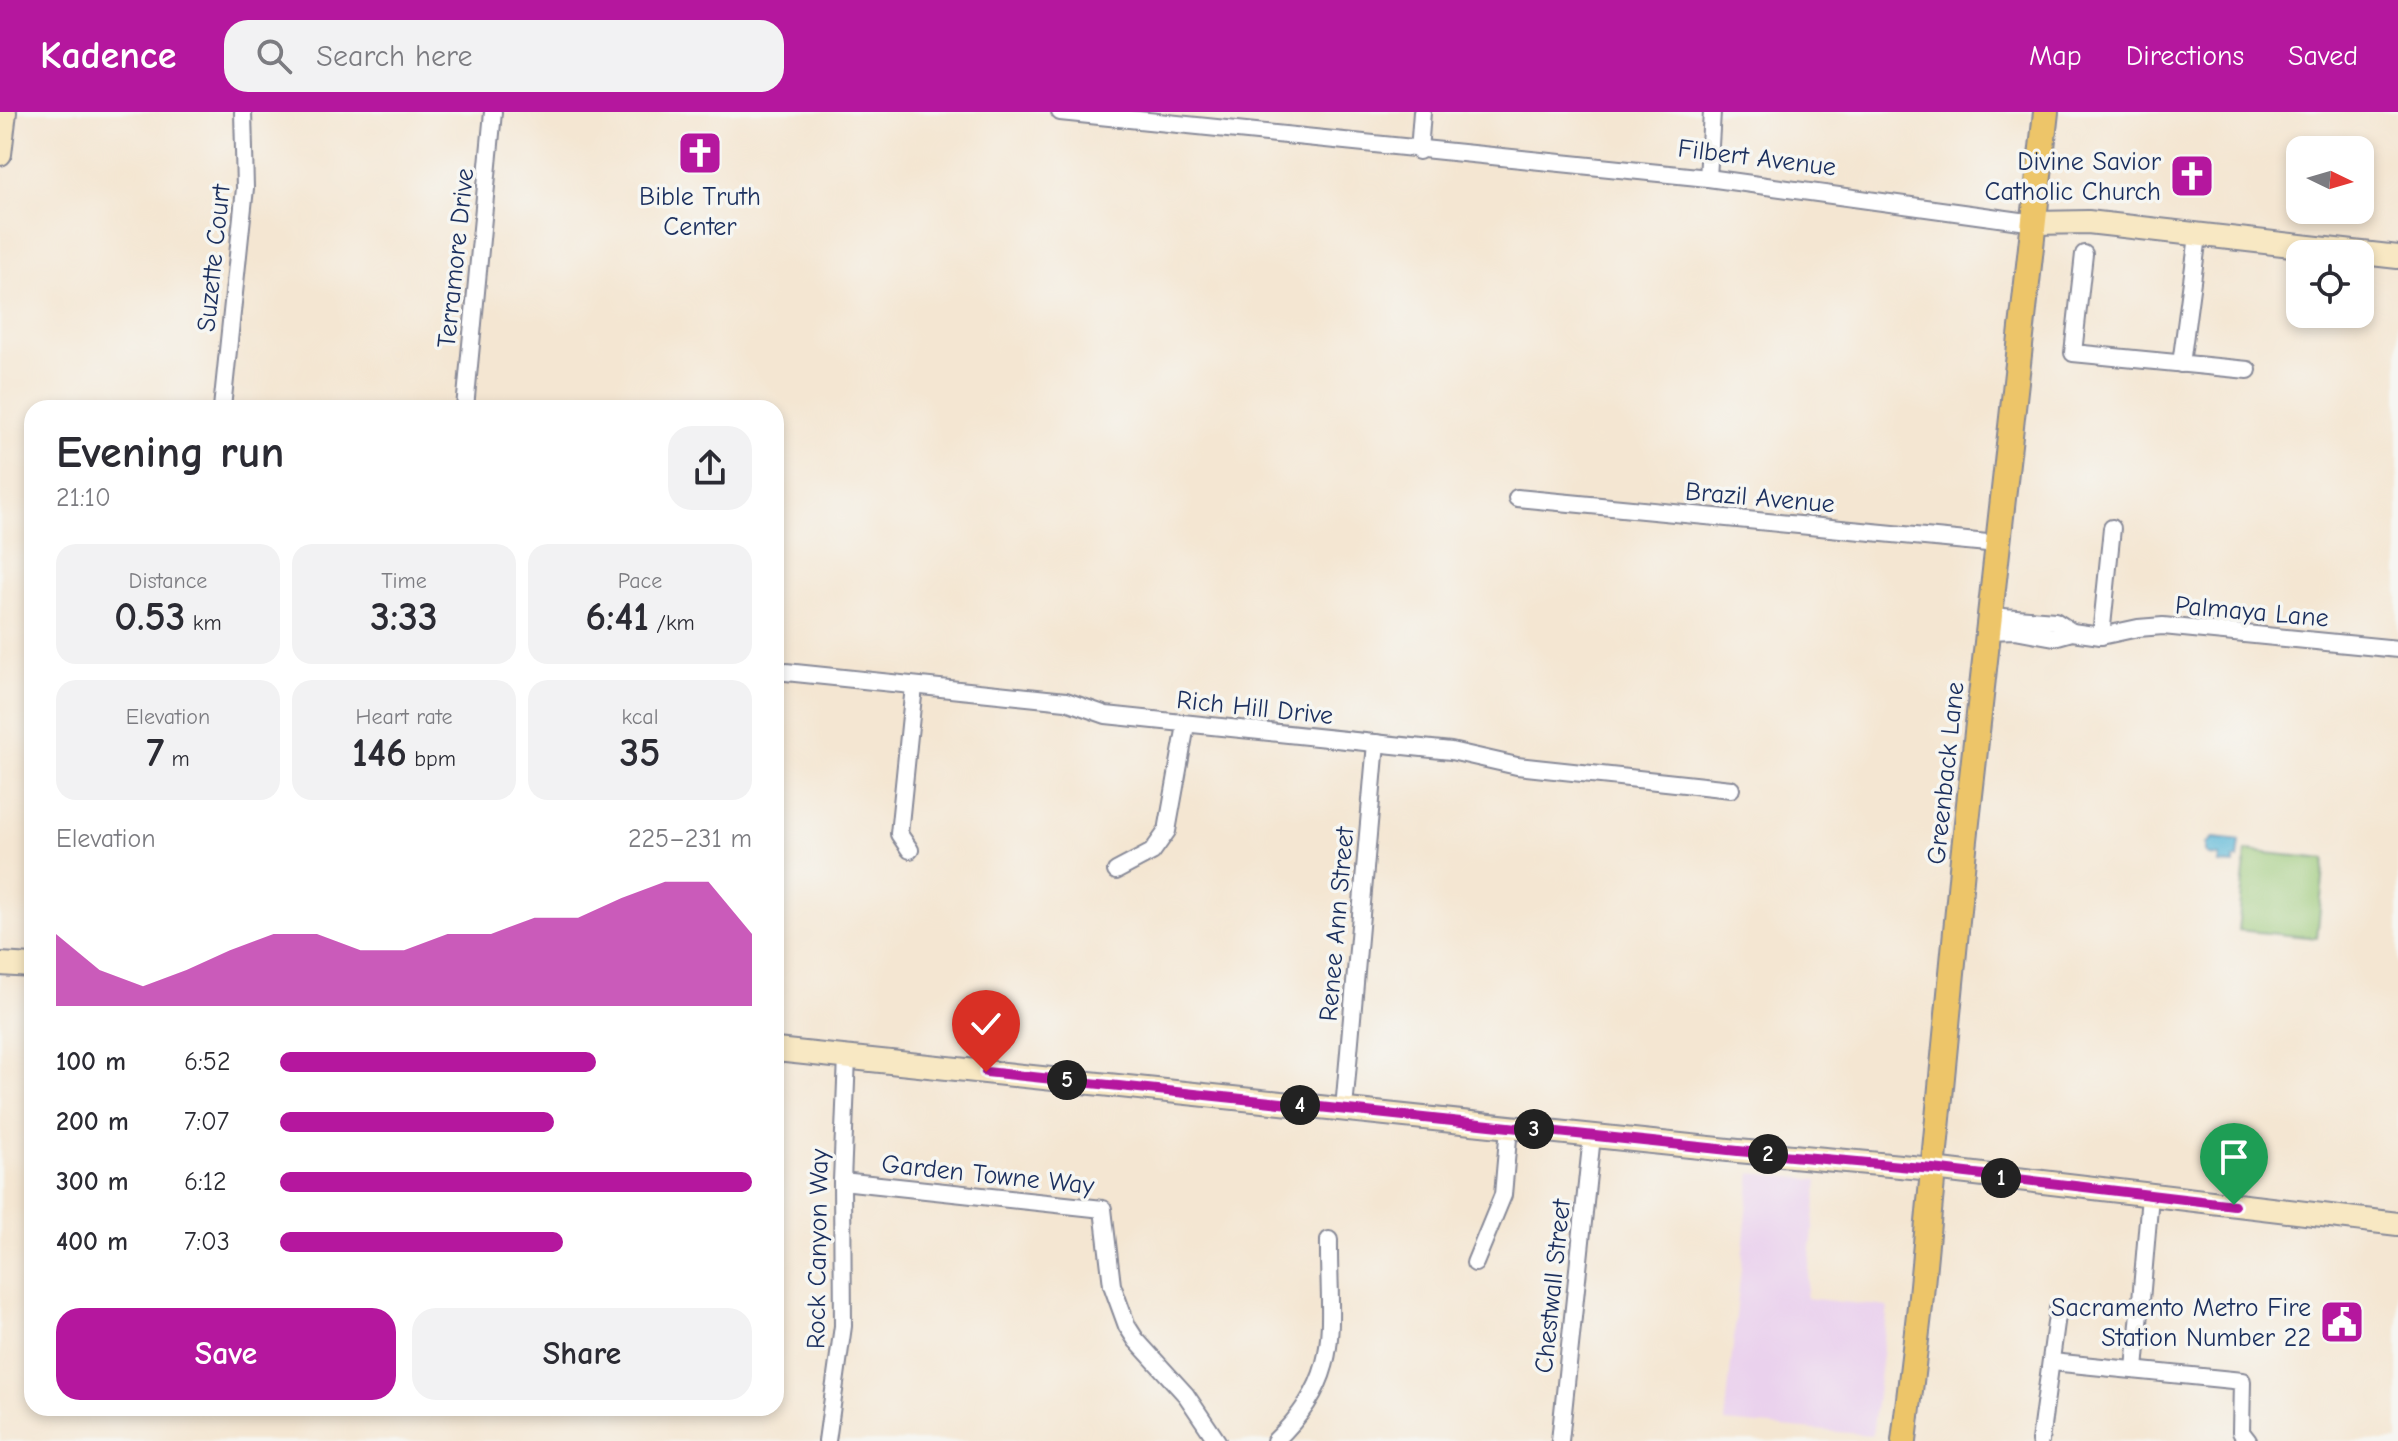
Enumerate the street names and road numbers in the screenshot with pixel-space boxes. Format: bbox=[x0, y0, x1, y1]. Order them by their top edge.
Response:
street label: Filbert Avenue bbox=[1676, 133, 1838, 183]
street label: Terramore Drive bbox=[432, 167, 480, 350]
street label: Suzette Court bbox=[191, 181, 237, 333]
street label: Brazil Avenue bbox=[1684, 477, 1836, 519]
street label: Palmaya Lane bbox=[2174, 590, 2330, 634]
street label: Greenback Lane bbox=[1921, 680, 1970, 866]
street label: Rich Hill Drive bbox=[1175, 685, 1335, 731]
street label: Renee Ann Street bbox=[1314, 824, 1361, 1023]
street label: Rock Canyon Way bbox=[801, 1148, 835, 1349]
street label: Garden Towne Way bbox=[880, 1149, 1096, 1201]
street label: Chestwall Street bbox=[1529, 1196, 1577, 1375]

